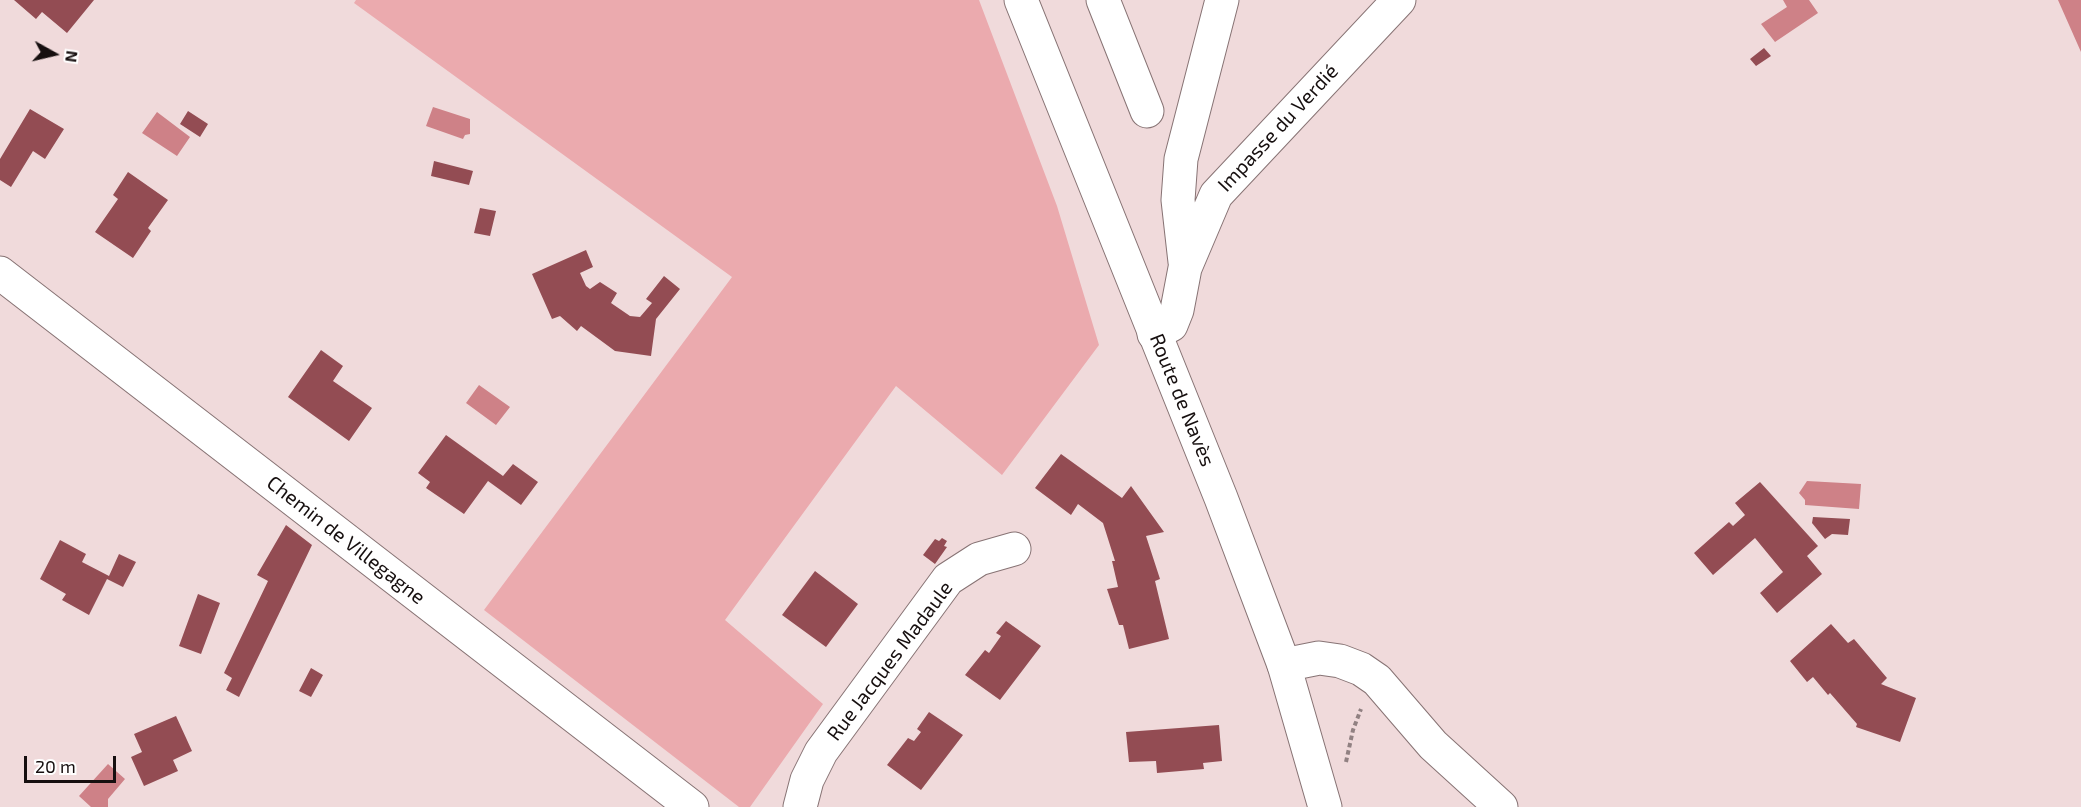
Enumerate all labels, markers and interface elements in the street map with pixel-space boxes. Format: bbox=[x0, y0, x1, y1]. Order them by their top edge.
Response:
north arrow bbox=[24, 24, 84, 84]
text: N bbox=[62, 50, 83, 64]
street label: Impasse du Verdié bbox=[1213, 59, 1343, 197]
street label: Route de Navès bbox=[1144, 330, 1220, 470]
street label: Chemin de Villegagne bbox=[262, 471, 430, 609]
street label: Rue Jacques Madaule bbox=[822, 576, 958, 746]
scale bar bbox=[27, 744, 118, 782]
text: 20 m bbox=[35, 755, 76, 777]

